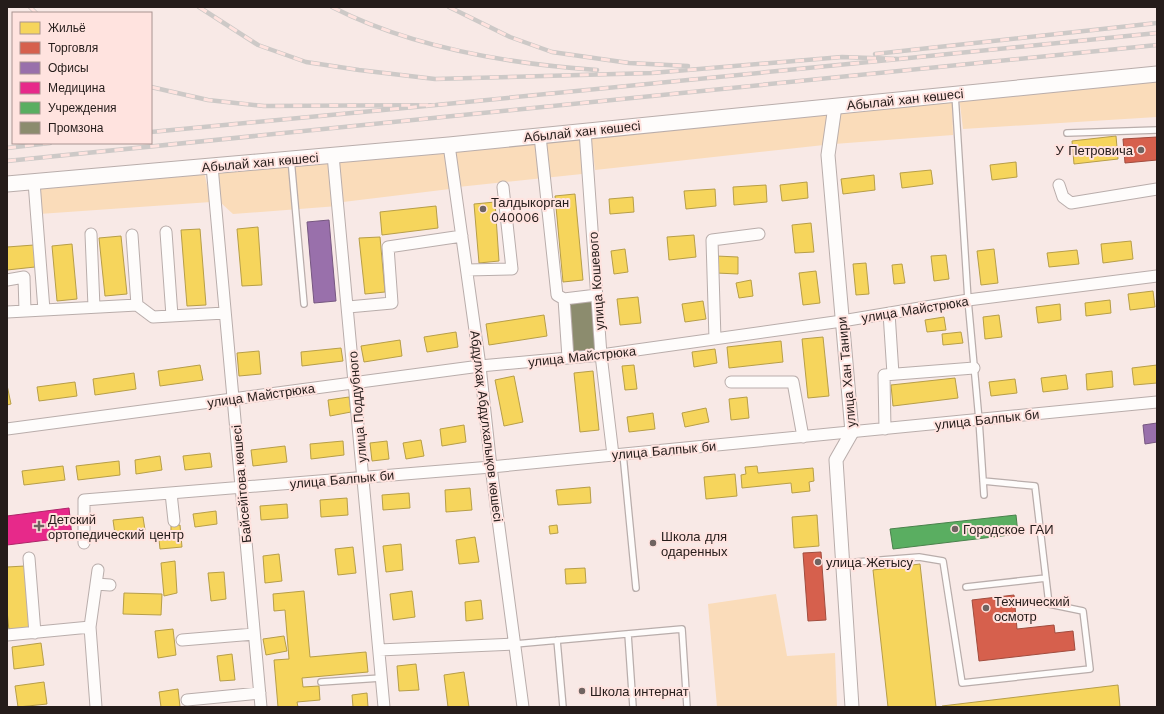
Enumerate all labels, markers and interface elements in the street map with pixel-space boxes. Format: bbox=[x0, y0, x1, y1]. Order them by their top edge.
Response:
legend bbox=[12, 12, 152, 144]
text: Жильё bbox=[48, 21, 86, 35]
text: Торговля bbox=[48, 41, 98, 55]
text: Офисы bbox=[48, 61, 89, 75]
text: Медицина bbox=[48, 81, 105, 95]
street label: Абылай хан көшесі bbox=[846, 86, 964, 113]
text: Учреждения bbox=[48, 101, 117, 115]
street label: Абылай хан көшесі bbox=[523, 118, 641, 145]
text: Промзона bbox=[48, 121, 104, 135]
place label: У Петровича bbox=[1056, 143, 1134, 158]
marker: У Петровича bbox=[1136, 145, 1146, 155]
street label: Абылай хан көшесі bbox=[201, 150, 319, 175]
place label: Талдыкорган 040006 bbox=[491, 195, 569, 225]
marker: Талдыкорган 040006 bbox=[478, 204, 488, 214]
street label: улица Кошевого bbox=[586, 231, 607, 331]
street label: улица Майстрюка bbox=[860, 293, 970, 325]
street label: улица Хан Танири bbox=[834, 316, 859, 428]
street label: Абдұлхақ Абдұлхалықов көшесі bbox=[467, 329, 506, 523]
street label: улица Майстрюка bbox=[527, 343, 637, 370]
street label: улица Поддубного bbox=[345, 351, 370, 463]
street label: улица Майстрюка bbox=[206, 380, 316, 410]
street label: улица Балпык би bbox=[934, 407, 1040, 432]
street label: Байсейітова көшесі bbox=[229, 424, 254, 544]
street label: улица Балпык би bbox=[611, 438, 717, 463]
street label: улица Балпык би bbox=[289, 467, 395, 492]
place label: Детский ортопедический центр bbox=[48, 512, 184, 542]
marker: Детский ортопедический центр bbox=[33, 520, 45, 532]
place label: Городское ГАИ bbox=[963, 522, 1054, 537]
marker: Городское ГАИ bbox=[950, 524, 960, 534]
place label: Школа для одаренных bbox=[661, 529, 728, 559]
marker: Школа для одаренных bbox=[648, 538, 658, 548]
place label: улица Жетысу bbox=[826, 555, 914, 570]
marker: улица Жетысу bbox=[813, 557, 823, 567]
place label: Технический осмотр bbox=[994, 594, 1070, 624]
marker: Технический осмотр bbox=[981, 603, 991, 613]
place label: Школа интернат bbox=[590, 684, 689, 699]
marker: Школа интернат bbox=[577, 686, 587, 696]

